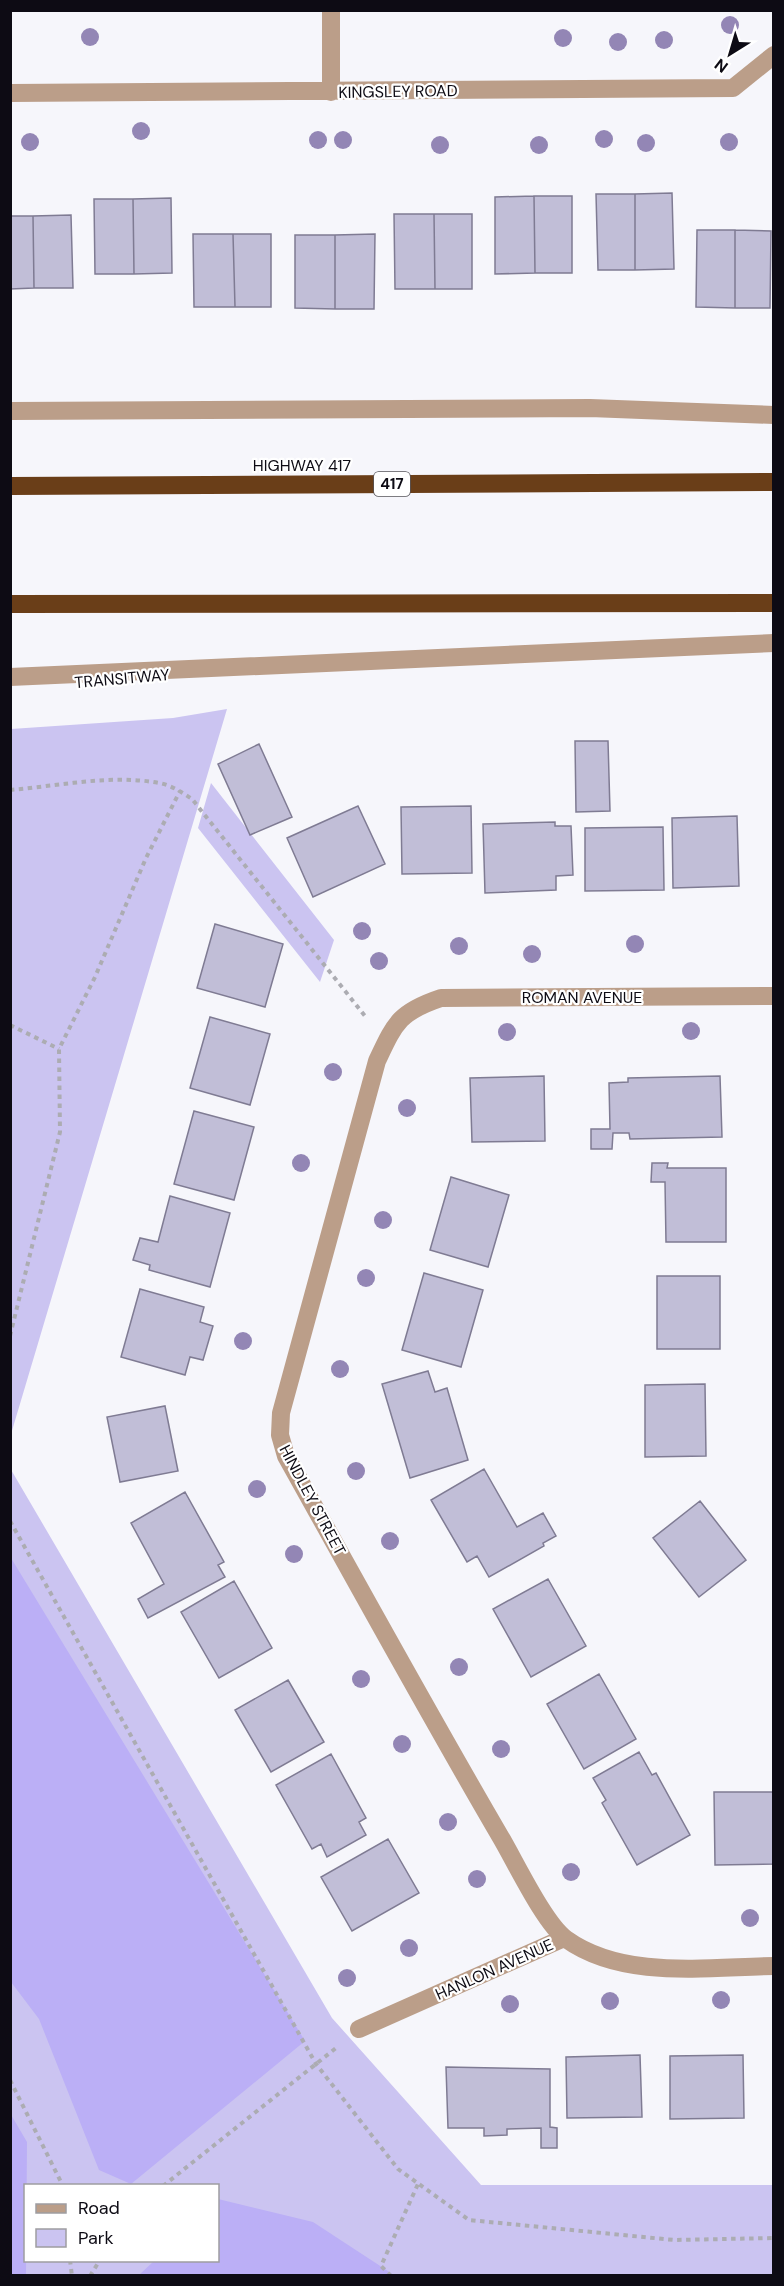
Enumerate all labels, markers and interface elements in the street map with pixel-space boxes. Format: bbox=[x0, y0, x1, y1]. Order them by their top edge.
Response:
north arrow bbox=[700, 24, 760, 84]
text: N bbox=[710, 54, 732, 77]
street label: KINGSLEY ROAD bbox=[338, 80, 458, 103]
street label: HIGHWAY 417 bbox=[253, 455, 351, 476]
road number: 417 bbox=[374, 472, 410, 496]
street label: TRANSITWAY bbox=[74, 664, 170, 693]
street label: ROMAN AVENUE bbox=[522, 987, 642, 1008]
street label: HINDLEY STREET bbox=[275, 1441, 351, 1559]
street label: HANLON AVENUE bbox=[432, 1934, 557, 2005]
legend bbox=[24, 2184, 219, 2262]
text: Road bbox=[78, 2196, 120, 2220]
text: Park bbox=[78, 2226, 114, 2250]

